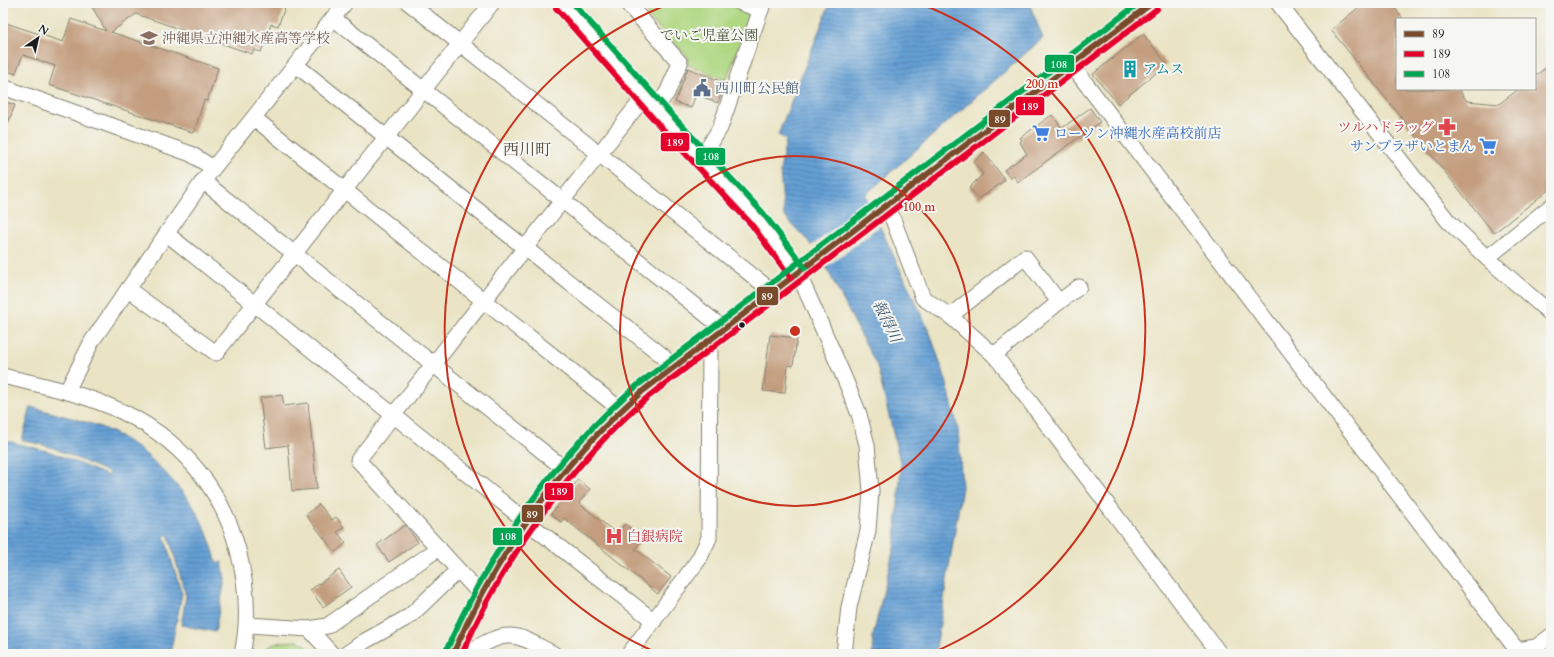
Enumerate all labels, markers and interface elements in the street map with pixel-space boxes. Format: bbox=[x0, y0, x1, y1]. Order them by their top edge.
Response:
north arrow bbox=[18, 18, 58, 58]
legend bbox=[1396, 18, 1536, 90]
text: N bbox=[35, 21, 52, 39]
park label: でいご児童公園 bbox=[660, 26, 758, 45]
text: 89 bbox=[1432, 26, 1444, 42]
school or university icon: 沖縄県立沖縄水産高等学校 bbox=[139, 28, 159, 48]
place label: 沖縄県立沖縄水産高等学校 bbox=[162, 29, 330, 48]
text: 189 bbox=[1432, 46, 1450, 62]
line badge: 108 bbox=[1044, 54, 1075, 73]
text: 108 bbox=[1051, 57, 1067, 72]
building icon: アムス bbox=[1120, 59, 1140, 79]
place label: アムス bbox=[1143, 60, 1184, 79]
text: 108 bbox=[1432, 66, 1450, 82]
text: 200 m bbox=[1026, 76, 1059, 92]
public building icon: 西川町公民館 bbox=[692, 78, 712, 98]
place label: 西川町公民館 bbox=[715, 79, 799, 98]
line badge: 189 bbox=[1015, 96, 1045, 116]
text: 189 bbox=[1022, 99, 1039, 114]
line badge: 89 bbox=[988, 109, 1011, 128]
text: 89 bbox=[994, 112, 1006, 127]
pharmacy icon: ツルハドラッグ bbox=[1437, 117, 1457, 137]
place label: ツルハドラッグ bbox=[1338, 118, 1434, 137]
supermarket icon: ローソン沖縄水産高校前店 bbox=[1031, 123, 1051, 143]
place label: ローソン沖縄水産高校前店 bbox=[1054, 124, 1221, 143]
line badge: 189 bbox=[660, 132, 690, 152]
text: 189 bbox=[667, 135, 684, 150]
supermarket icon: サンプラザいとまん bbox=[1478, 136, 1498, 156]
place label: サンプラザいとまん bbox=[1350, 137, 1475, 156]
district label: 西川町 bbox=[503, 139, 551, 161]
line badge: 108 bbox=[695, 147, 726, 166]
text: 108 bbox=[703, 149, 719, 164]
text: 100 m bbox=[903, 199, 936, 215]
line badge: 89 bbox=[756, 286, 779, 306]
text: 89 bbox=[761, 289, 773, 304]
water label: 報得川 bbox=[868, 296, 907, 347]
unlabelled marker bbox=[737, 320, 747, 330]
centre of rings bbox=[788, 324, 802, 338]
line badge: 189 bbox=[544, 482, 574, 501]
text: 189 bbox=[551, 484, 568, 499]
line badge: 89 bbox=[521, 504, 544, 523]
text: 89 bbox=[526, 507, 538, 522]
hospital icon: 白銀病院 bbox=[604, 526, 624, 546]
line badge: 108 bbox=[492, 527, 523, 546]
place label: 白銀病院 bbox=[627, 527, 683, 546]
text: 108 bbox=[500, 529, 516, 544]

